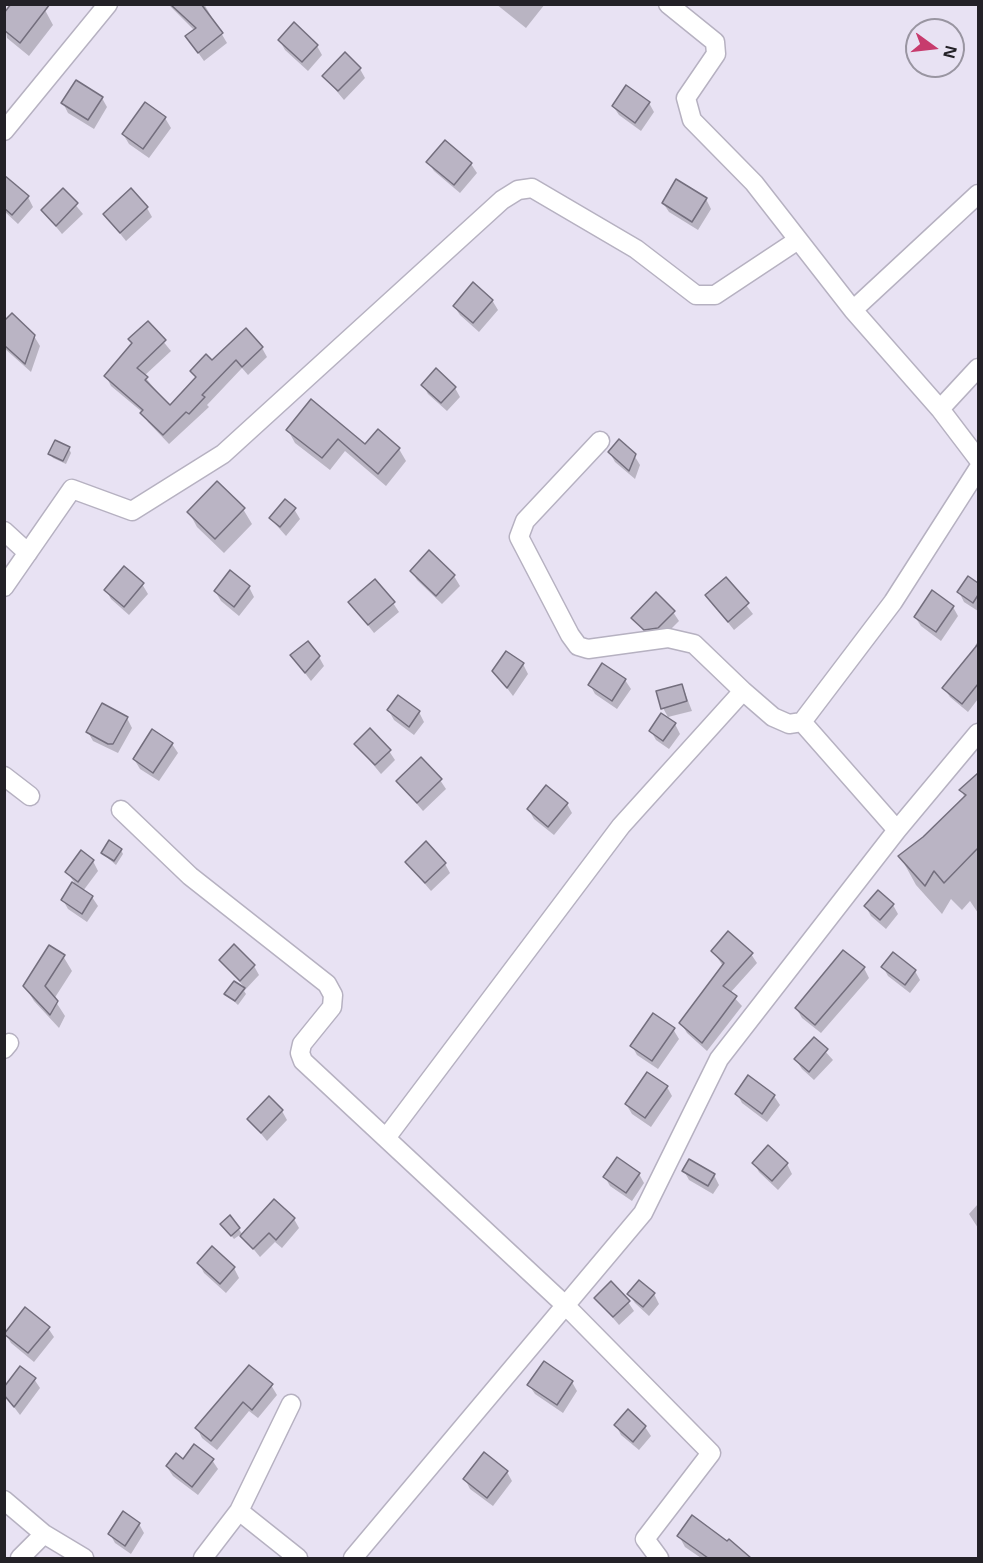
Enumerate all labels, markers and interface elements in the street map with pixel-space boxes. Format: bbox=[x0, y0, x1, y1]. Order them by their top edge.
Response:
north arrow bbox=[905, 18, 965, 78]
text: N bbox=[938, 43, 963, 61]

